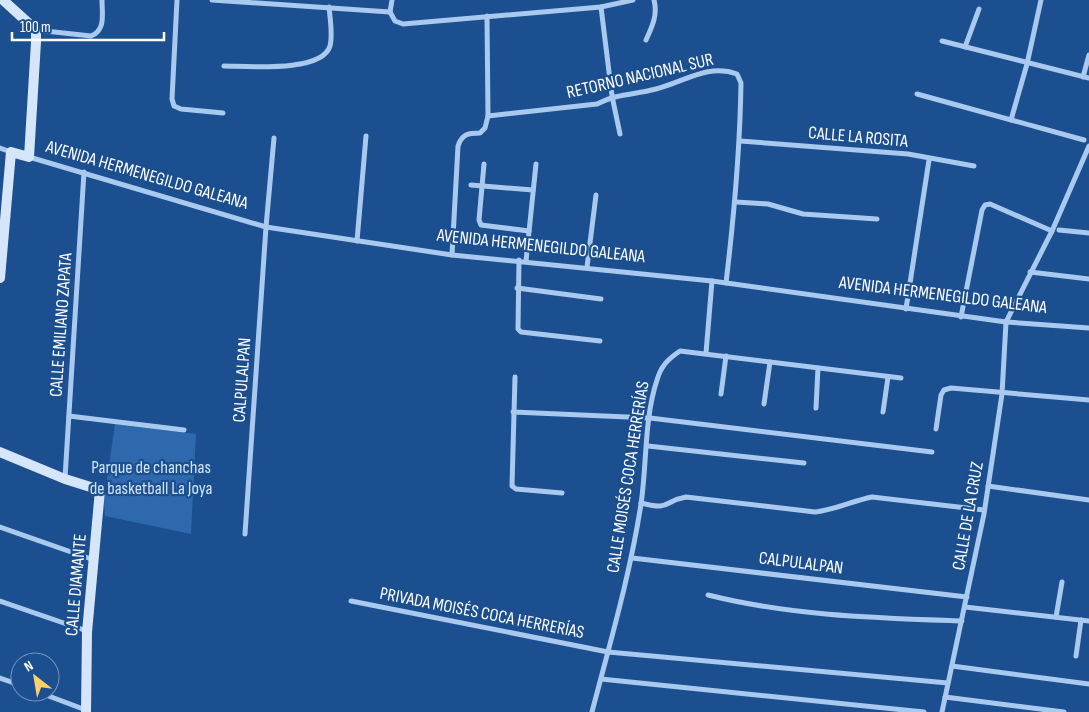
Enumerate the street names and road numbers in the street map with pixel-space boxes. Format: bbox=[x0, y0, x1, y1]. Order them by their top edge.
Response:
street label: RETORNO NACIONAL SUR bbox=[564, 49, 716, 103]
street label: CALLE LA ROSITA bbox=[807, 122, 909, 152]
street label: AVENIDA HERMENEGILDO GALEANA bbox=[43, 136, 251, 214]
street label: AVENIDA HERMENEGILDO GALEANA bbox=[435, 225, 646, 267]
street label: CALLE EMILIANO ZAPATA bbox=[45, 252, 77, 398]
street label: AVENIDA HERMENEGILDO GALEANA bbox=[837, 272, 1048, 318]
street label: CALPULALPAN bbox=[229, 337, 255, 423]
street label: CALLE MOISÉS COCA HERRERÍAS bbox=[602, 379, 654, 574]
street label: CALLE DE LA CRUZ bbox=[948, 460, 988, 572]
street label: CALLE DIAMANTE bbox=[61, 533, 91, 637]
street label: CALPULALPAN bbox=[758, 547, 844, 579]
street label: PRIVADA MOISÉS COCA HERRERÍAS bbox=[378, 583, 586, 643]

